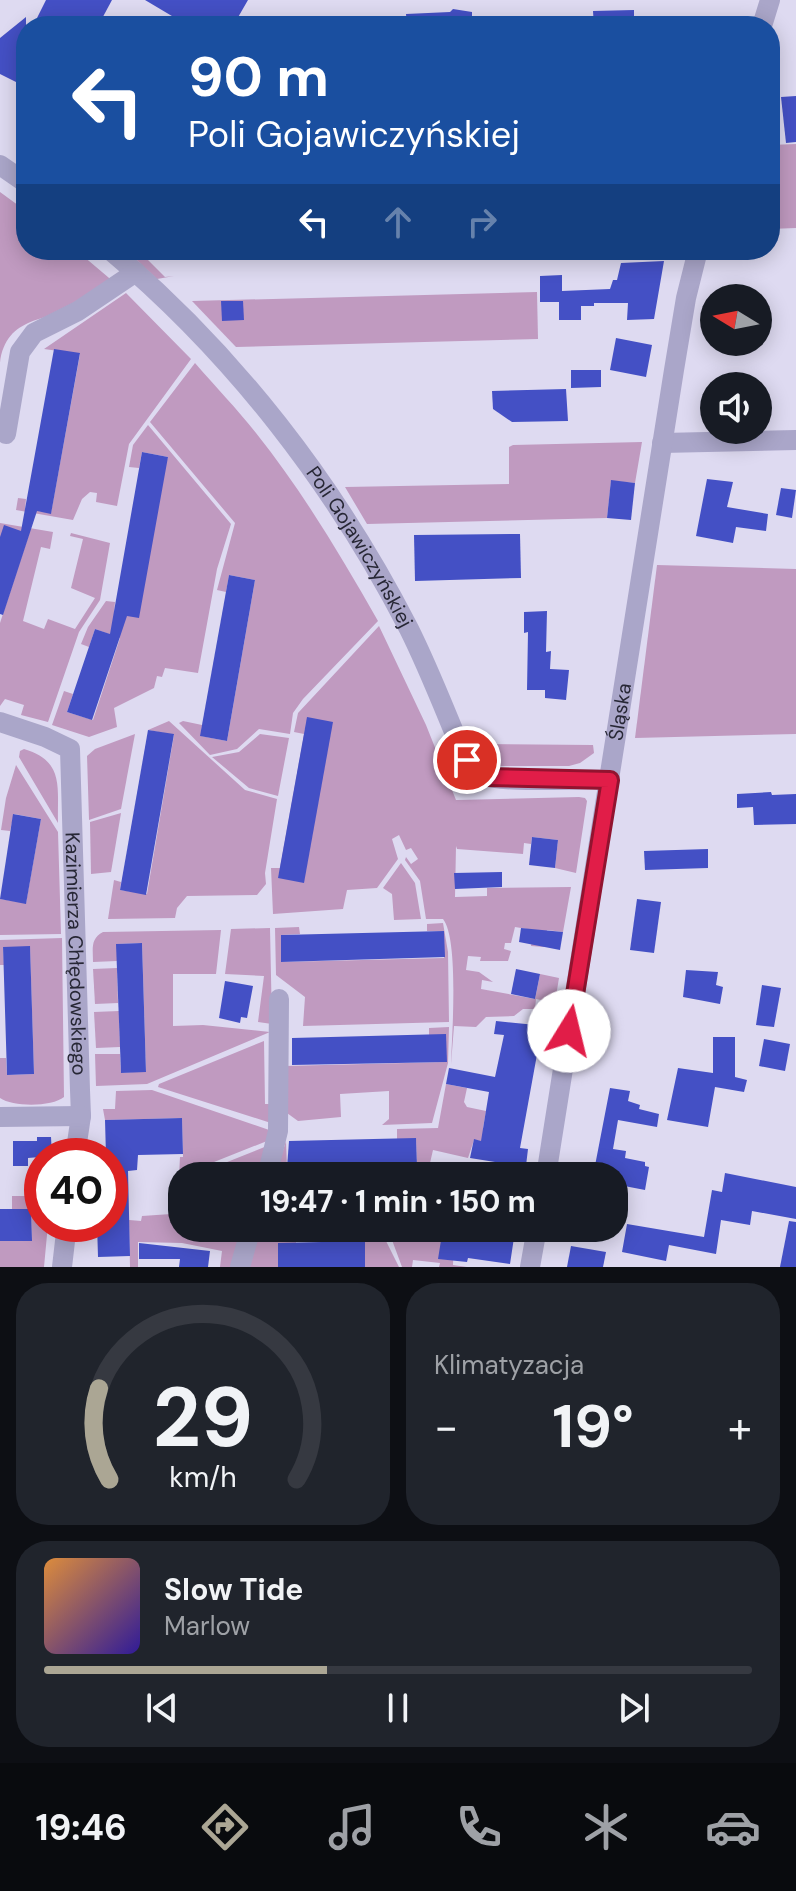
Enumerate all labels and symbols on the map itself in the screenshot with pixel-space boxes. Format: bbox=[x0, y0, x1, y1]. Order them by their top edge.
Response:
north arrow bbox=[700, 284, 772, 356]
street label: Poli Gojawiczyńskiej bbox=[301, 461, 419, 632]
street label: Śląska bbox=[602, 681, 637, 742]
pin bbox=[433, 726, 501, 794]
street label: Kazimierza Chłędowskiego bbox=[59, 832, 93, 1076]
position arrow bbox=[527, 989, 611, 1073]
speed limit sign: 40 bbox=[24, 1138, 128, 1242]

